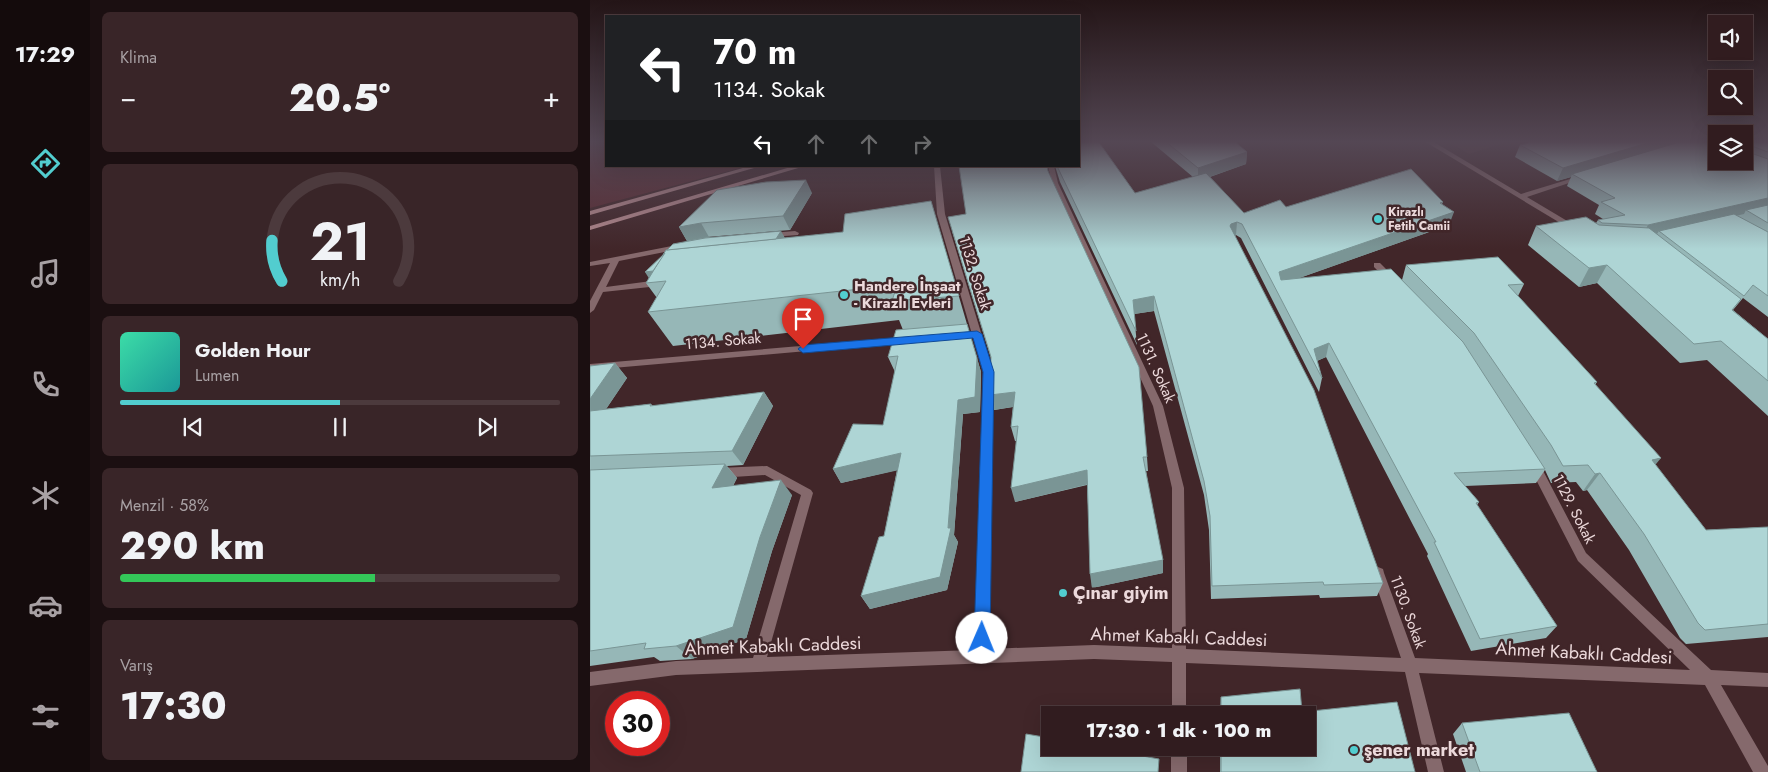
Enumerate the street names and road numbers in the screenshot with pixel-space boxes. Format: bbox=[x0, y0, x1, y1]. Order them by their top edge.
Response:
street label: 1132. Sokak bbox=[953, 233, 997, 313]
street label: 1134. Sokak bbox=[684, 327, 762, 355]
street label: 1131. Sokak bbox=[1131, 330, 1181, 407]
street label: 1129. Sokak bbox=[1547, 470, 1601, 548]
street label: 1130. Sokak bbox=[1385, 572, 1432, 652]
street label: Ahmet Kabaklı Caddesi bbox=[1090, 621, 1268, 653]
street label: Ahmet Kabaklı Caddesi bbox=[684, 630, 862, 662]
street label: Ahmet Kabaklı Caddesi bbox=[1495, 635, 1673, 671]

